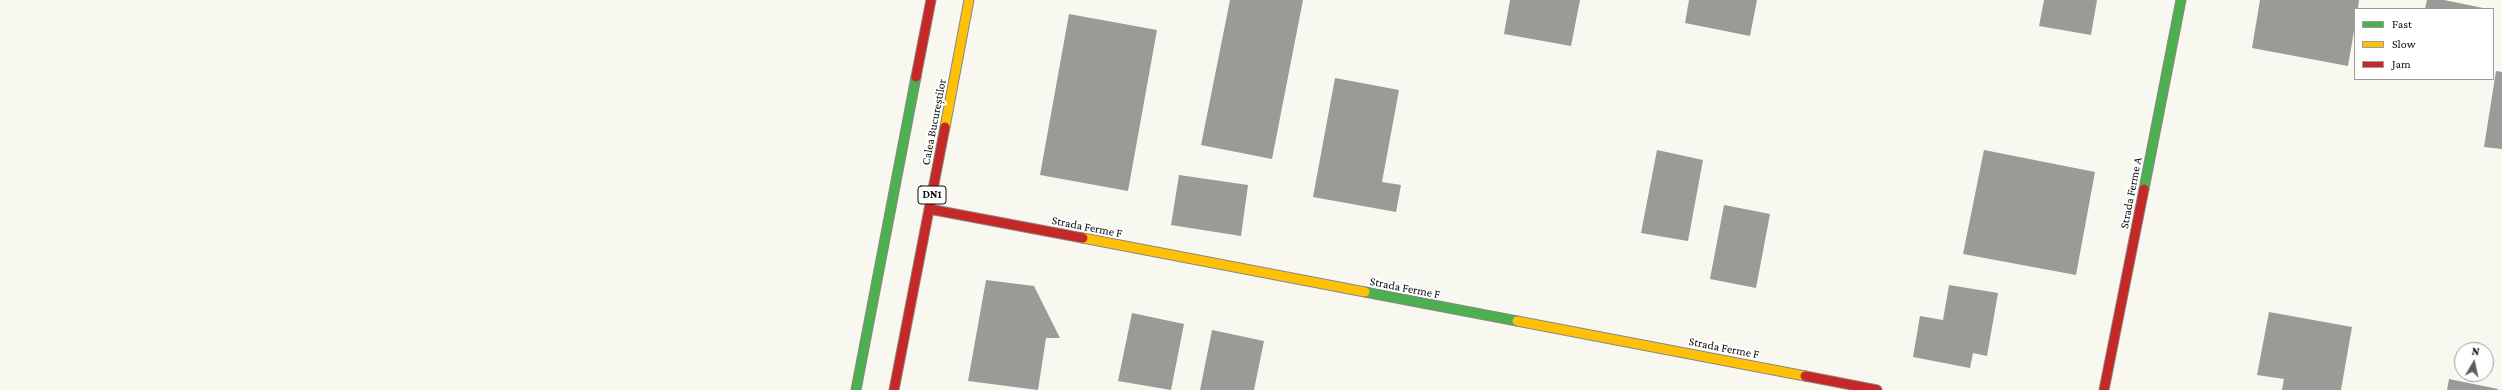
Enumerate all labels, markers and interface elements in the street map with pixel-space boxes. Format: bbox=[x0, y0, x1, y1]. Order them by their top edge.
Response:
legend bbox=[2354, 8, 2494, 80]
text: Fast bbox=[2392, 17, 2412, 31]
text: Slow bbox=[2392, 37, 2416, 51]
text: Jam bbox=[2392, 57, 2411, 71]
street label: Calea Bucureștilor bbox=[919, 78, 949, 166]
street label: Strada Ferme A bbox=[2117, 156, 2145, 230]
road number: DN1 bbox=[918, 186, 946, 204]
street label: Strada Ferme F bbox=[1050, 213, 1124, 241]
street label: Strada Ferme F bbox=[1368, 274, 1442, 302]
street label: Strada Ferme F bbox=[1687, 334, 1761, 362]
north arrow bbox=[2454, 342, 2494, 382]
text: N bbox=[2471, 345, 2480, 358]

